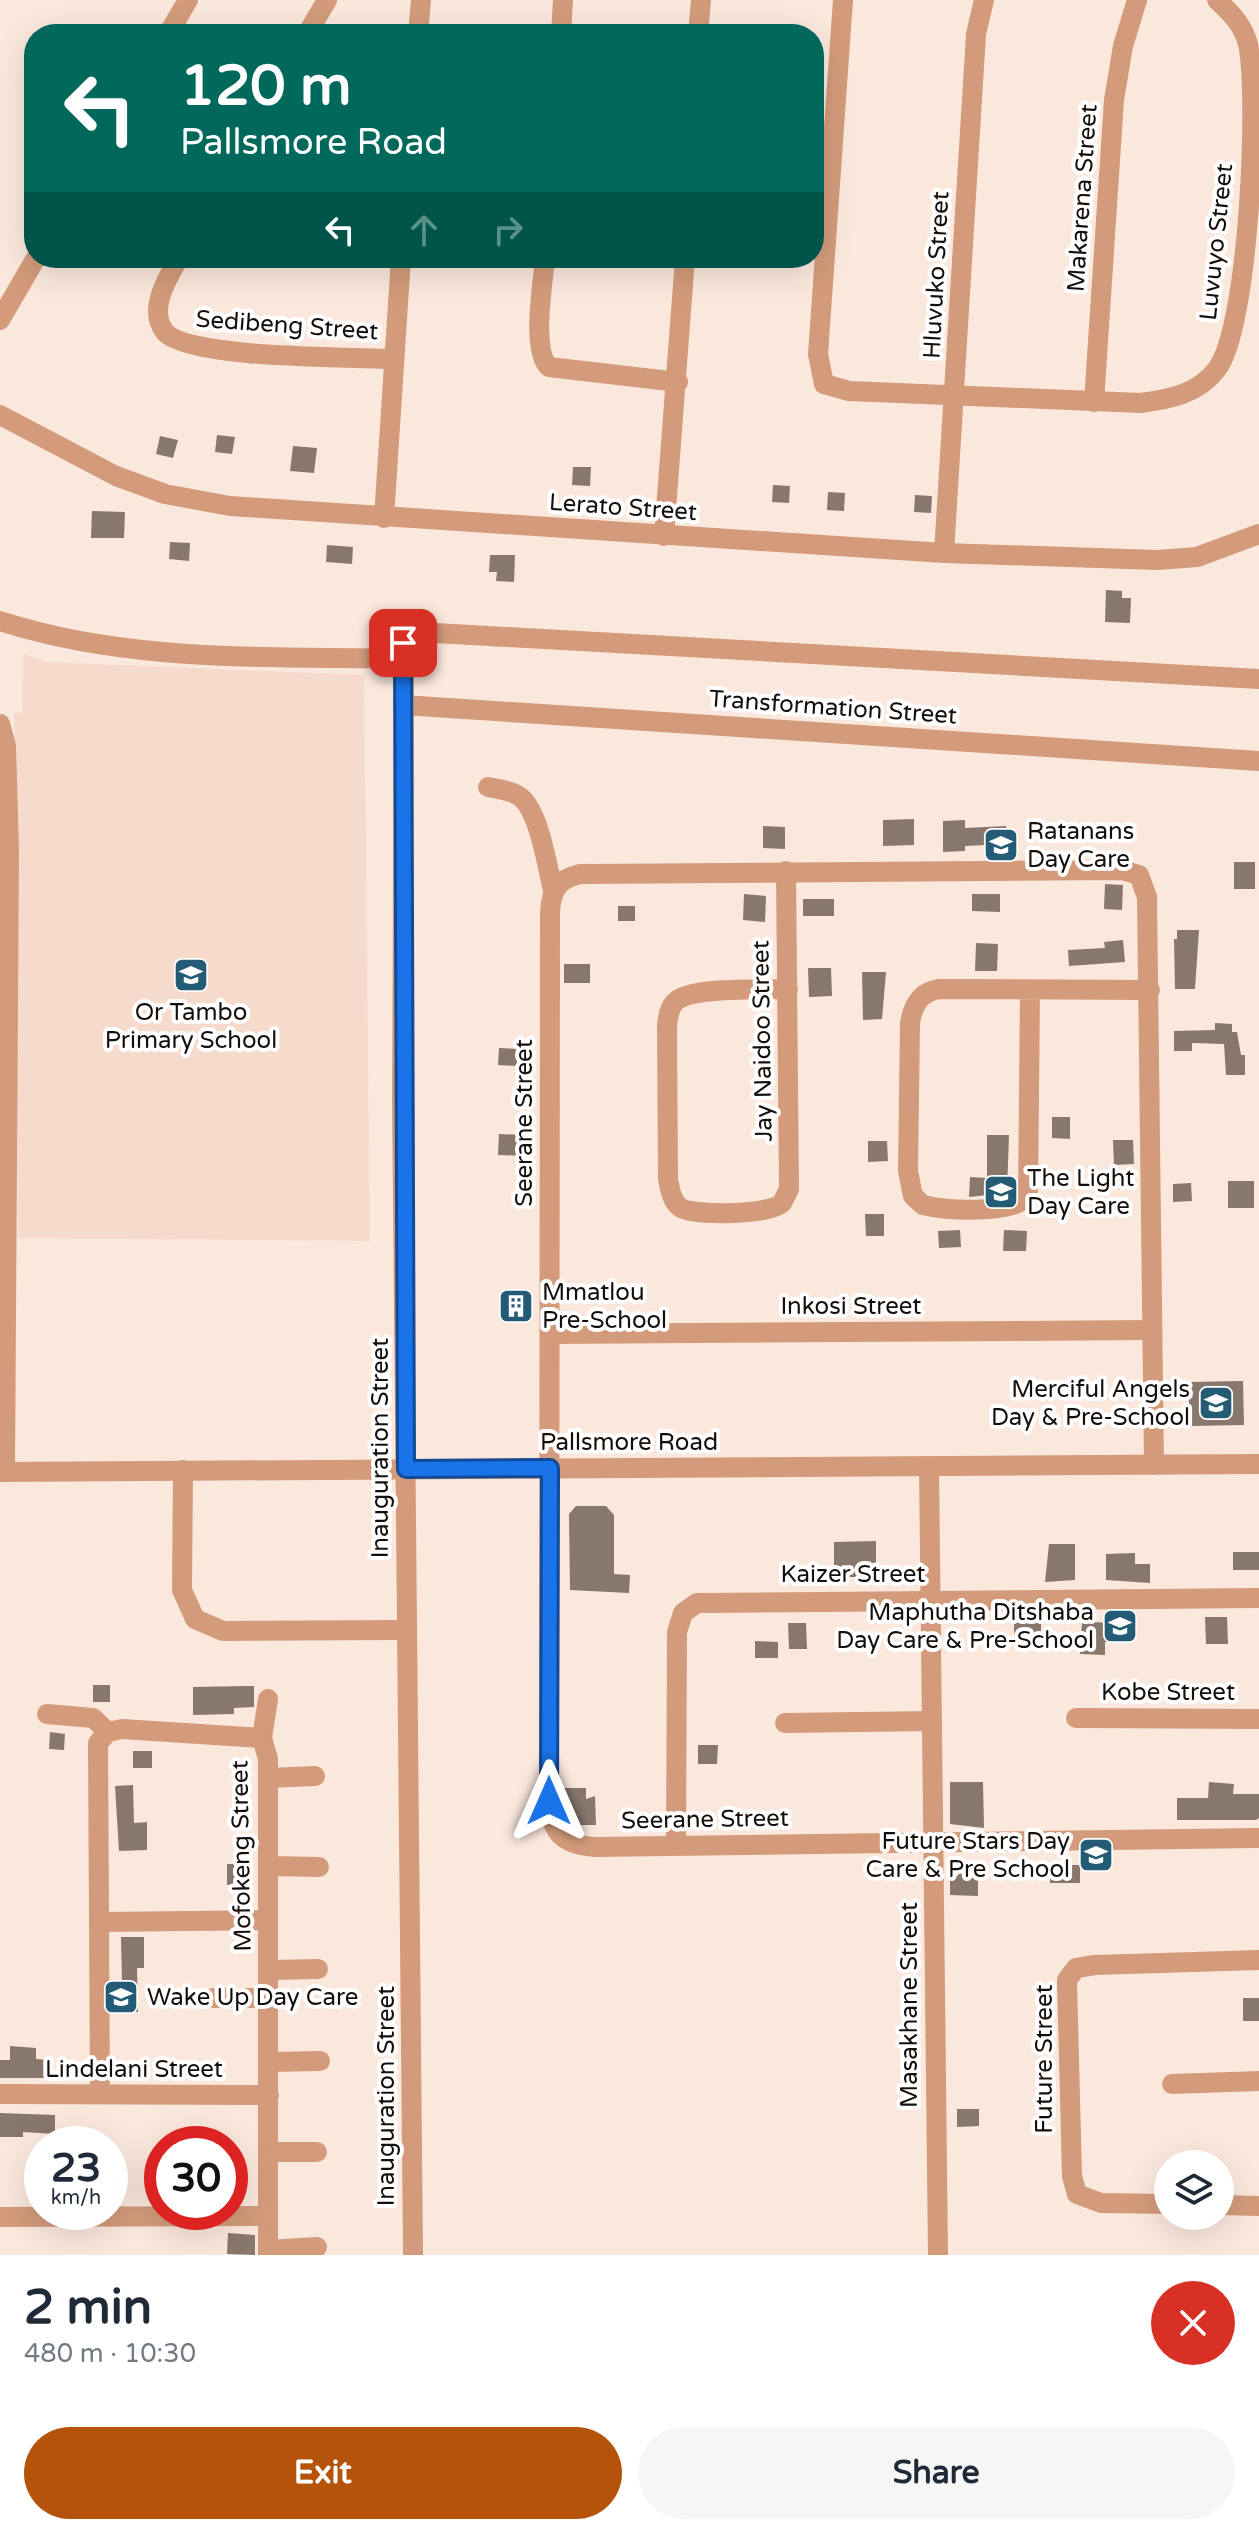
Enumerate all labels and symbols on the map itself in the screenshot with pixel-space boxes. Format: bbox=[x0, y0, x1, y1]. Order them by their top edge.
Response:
street label: Makarena Street bbox=[1061, 103, 1104, 293]
street label: Luvuyo Street bbox=[1194, 162, 1239, 322]
street label: Hluvuko Street bbox=[918, 190, 955, 360]
street label: Sedibeng Street bbox=[195, 305, 379, 346]
street label: Lerato Street bbox=[548, 488, 698, 527]
pin bbox=[369, 609, 437, 677]
street label: Transformation Street bbox=[708, 684, 958, 731]
place label: Ratanans Day Care bbox=[1027, 817, 1134, 874]
school or university icon: Ratanans Day Care bbox=[982, 826, 1020, 864]
street label: Jay Naidoo Street bbox=[746, 940, 779, 1142]
school or university icon: Or Tambo Primary School bbox=[172, 956, 210, 994]
place label: Or Tambo Primary School bbox=[105, 998, 277, 1055]
street label: Seerane Street bbox=[510, 1039, 539, 1207]
place label: The Light Day Care bbox=[1027, 1164, 1134, 1221]
school or university icon: The Light Day Care bbox=[982, 1173, 1020, 1211]
place label: Mmatlou Pre-School bbox=[542, 1278, 667, 1335]
building icon: Mmatlou Pre-School bbox=[497, 1287, 535, 1325]
street label: Inkosi Street bbox=[781, 1292, 922, 1321]
street label: Inauguration Street bbox=[366, 1338, 395, 1558]
place label: Merciful Angels Day & Pre-School bbox=[991, 1375, 1190, 1432]
school or university icon: Merciful Angels Day & Pre-School bbox=[1197, 1384, 1235, 1422]
street label: Pallsmore Road bbox=[540, 1428, 718, 1457]
street label: Kaizer Street bbox=[780, 1560, 926, 1589]
place label: Maphutha Ditshaba Day Care & Pre-School bbox=[836, 1598, 1094, 1655]
school or university icon: Maphutha Ditshaba Day Care & Pre-School bbox=[1101, 1607, 1139, 1645]
street label: Kobe Street bbox=[1101, 1678, 1235, 1707]
position arrow bbox=[507, 1759, 591, 1843]
street label: Mofokeng Street bbox=[225, 1760, 258, 1952]
street label: Seerane Street bbox=[621, 1804, 789, 1835]
place label: Future Stars Day Care & Pre School bbox=[865, 1827, 1070, 1884]
school or university icon: Future Stars Day Care & Pre School bbox=[1077, 1836, 1115, 1874]
street label: Masakhane Street bbox=[895, 1902, 924, 2108]
school or university icon: Wake Up Day Care bbox=[102, 1978, 140, 2016]
place label: Wake Up Day Care bbox=[147, 1983, 358, 2012]
street label: Future Street bbox=[1030, 1984, 1059, 2134]
street label: Inauguration Street bbox=[372, 1986, 401, 2206]
street label: Lindelani Street bbox=[45, 2055, 223, 2084]
speed limit sign: 30 bbox=[144, 2126, 248, 2230]

